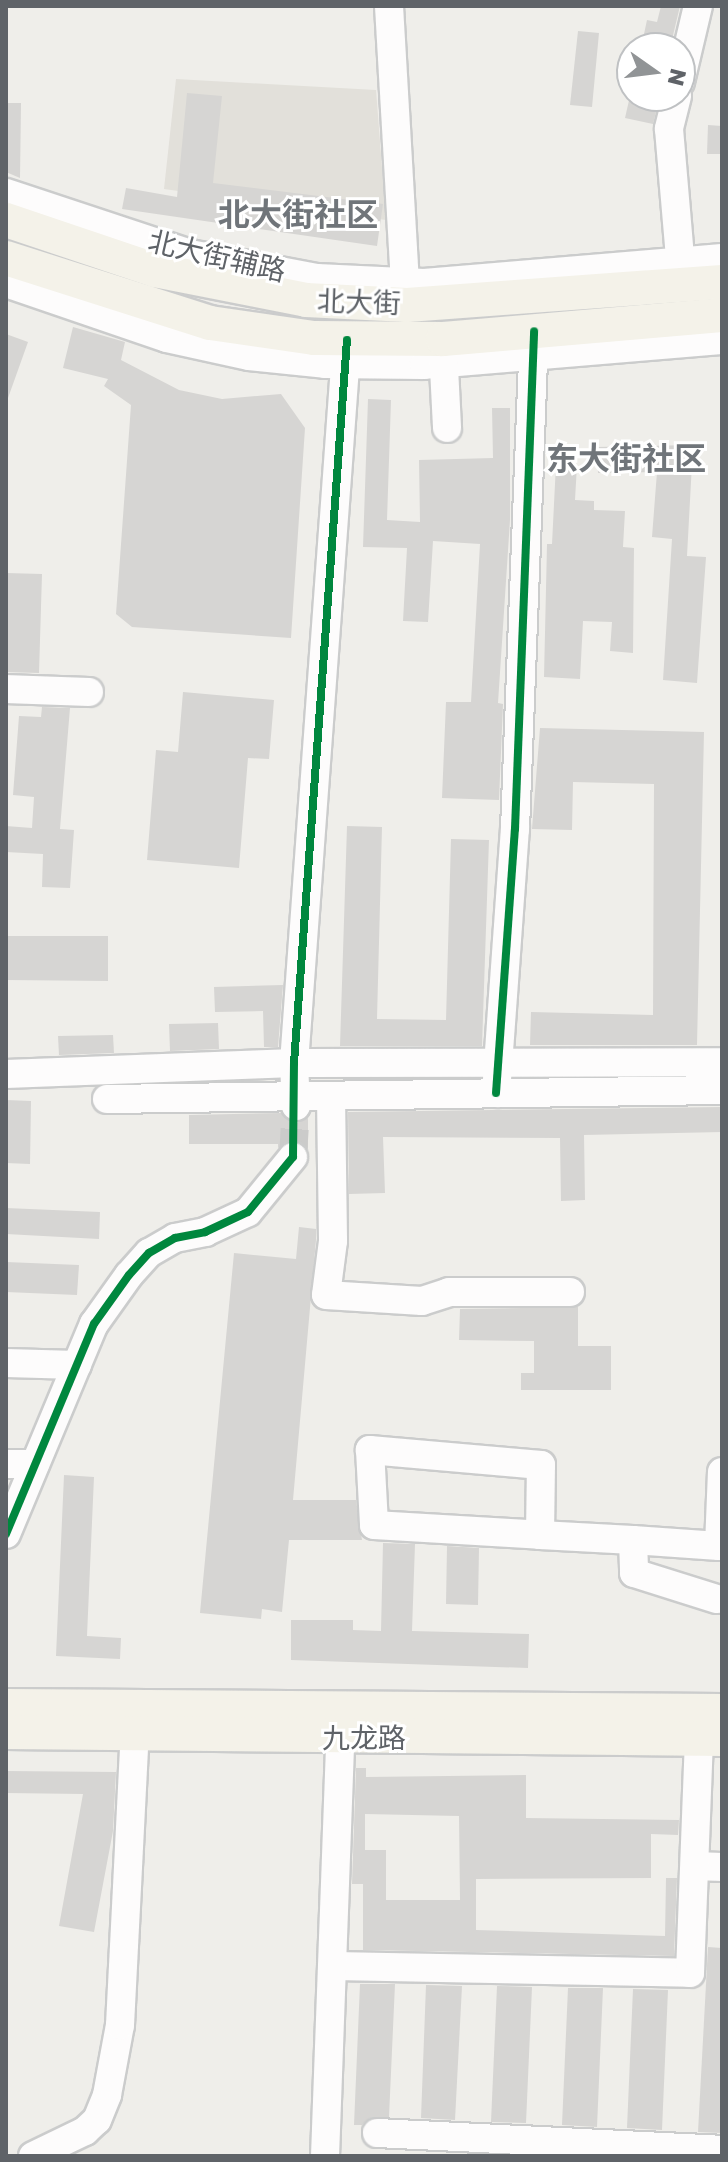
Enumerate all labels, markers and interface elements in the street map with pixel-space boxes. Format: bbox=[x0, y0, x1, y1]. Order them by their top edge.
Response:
north arrow bbox=[616, 32, 696, 112]
text: N bbox=[663, 66, 693, 89]
district label: 北大街社区 bbox=[218, 195, 378, 233]
street label: 北大街辅路 bbox=[145, 224, 289, 288]
street label: 北大街 bbox=[316, 284, 402, 320]
district label: 东大街社区 bbox=[546, 439, 706, 477]
street label: 九龙路 bbox=[322, 1721, 406, 1755]

